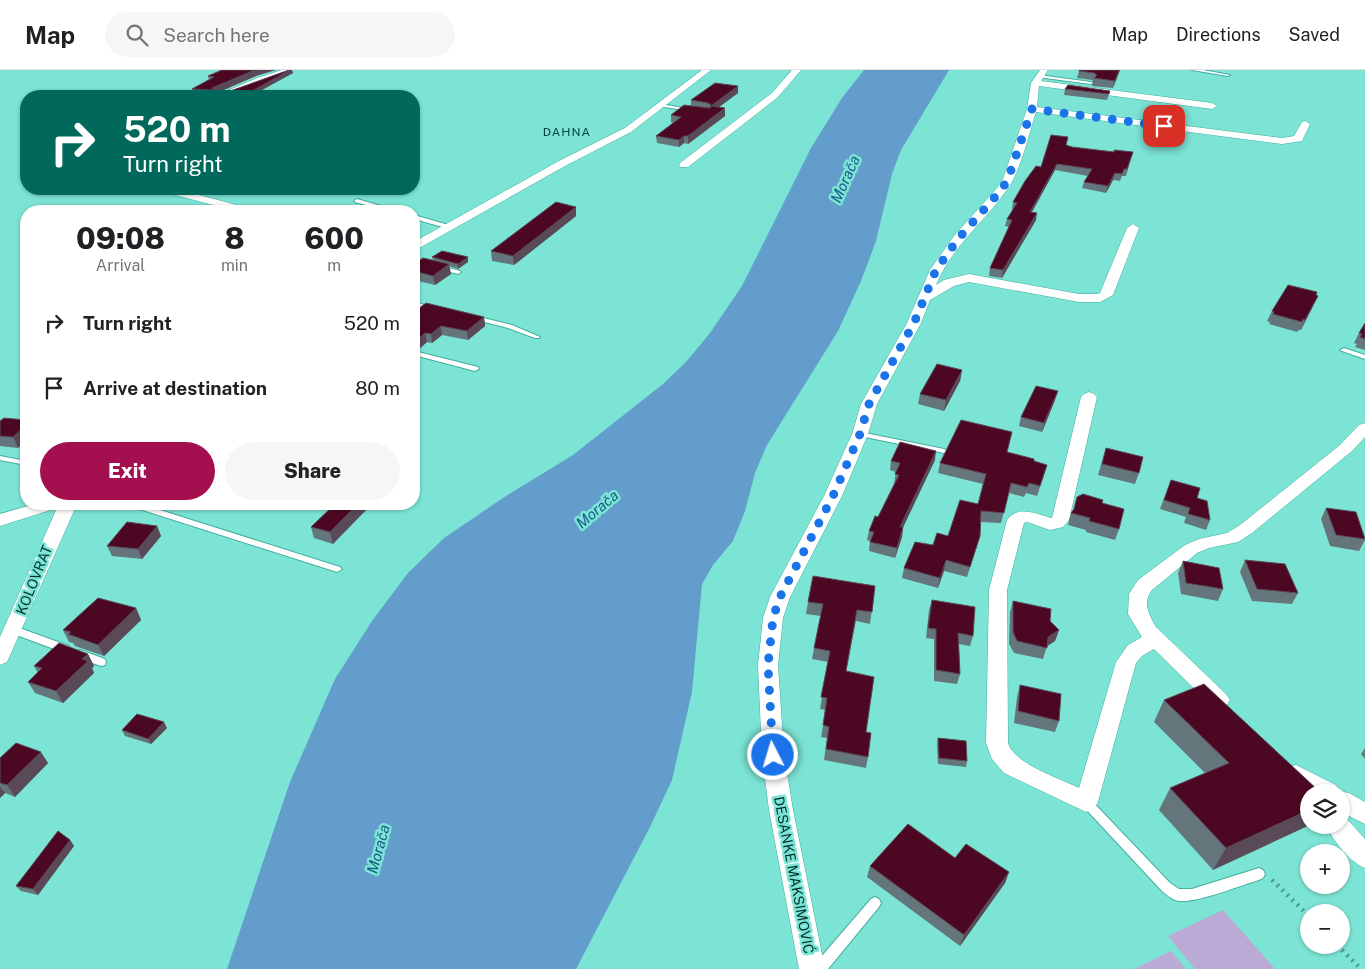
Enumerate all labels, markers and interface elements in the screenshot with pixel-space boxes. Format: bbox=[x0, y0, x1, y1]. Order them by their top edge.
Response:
search box bbox=[105, 12, 455, 57]
text: Map bbox=[25, 21, 75, 49]
icon: search bbox=[123, 21, 151, 49]
text: Search here bbox=[163, 24, 270, 46]
text: Map bbox=[1111, 24, 1148, 45]
text: Directions bbox=[1176, 24, 1261, 45]
text: Saved bbox=[1289, 24, 1340, 45]
pin bbox=[1143, 105, 1185, 147]
text: 520 m bbox=[123, 109, 231, 150]
icon: right bbox=[40, 110, 105, 175]
icon: arrive bbox=[1150, 112, 1178, 140]
district label: DAHNA bbox=[543, 125, 591, 139]
text: Turn right bbox=[123, 151, 223, 177]
water label: Morača bbox=[827, 153, 863, 205]
text: 09:08 bbox=[76, 220, 165, 256]
text: 8 bbox=[224, 220, 245, 256]
text: 600 bbox=[304, 220, 364, 256]
text: Arrival bbox=[96, 256, 145, 275]
text: min bbox=[221, 256, 248, 275]
text: m bbox=[327, 256, 341, 275]
icon: right bbox=[40, 309, 68, 337]
text: Turn right bbox=[83, 312, 172, 334]
text: 520 m bbox=[344, 312, 400, 334]
icon: arrive bbox=[40, 374, 68, 402]
text: Arrive at destination bbox=[83, 377, 267, 399]
text: 80 m bbox=[355, 377, 400, 399]
button: Exit bbox=[40, 442, 215, 500]
button: Share bbox=[225, 442, 400, 500]
water label: Morača bbox=[572, 486, 622, 532]
street label: KOLOVRAT bbox=[13, 543, 55, 617]
position arrow bbox=[746, 728, 798, 780]
map controls bbox=[1300, 784, 1350, 954]
button: layers bbox=[1300, 784, 1350, 834]
street label: DESANKE MAKSIMOVIĆ bbox=[771, 795, 819, 955]
water label: Morača bbox=[363, 823, 393, 875]
button: + bbox=[1300, 844, 1350, 894]
button: − bbox=[1300, 904, 1350, 954]

